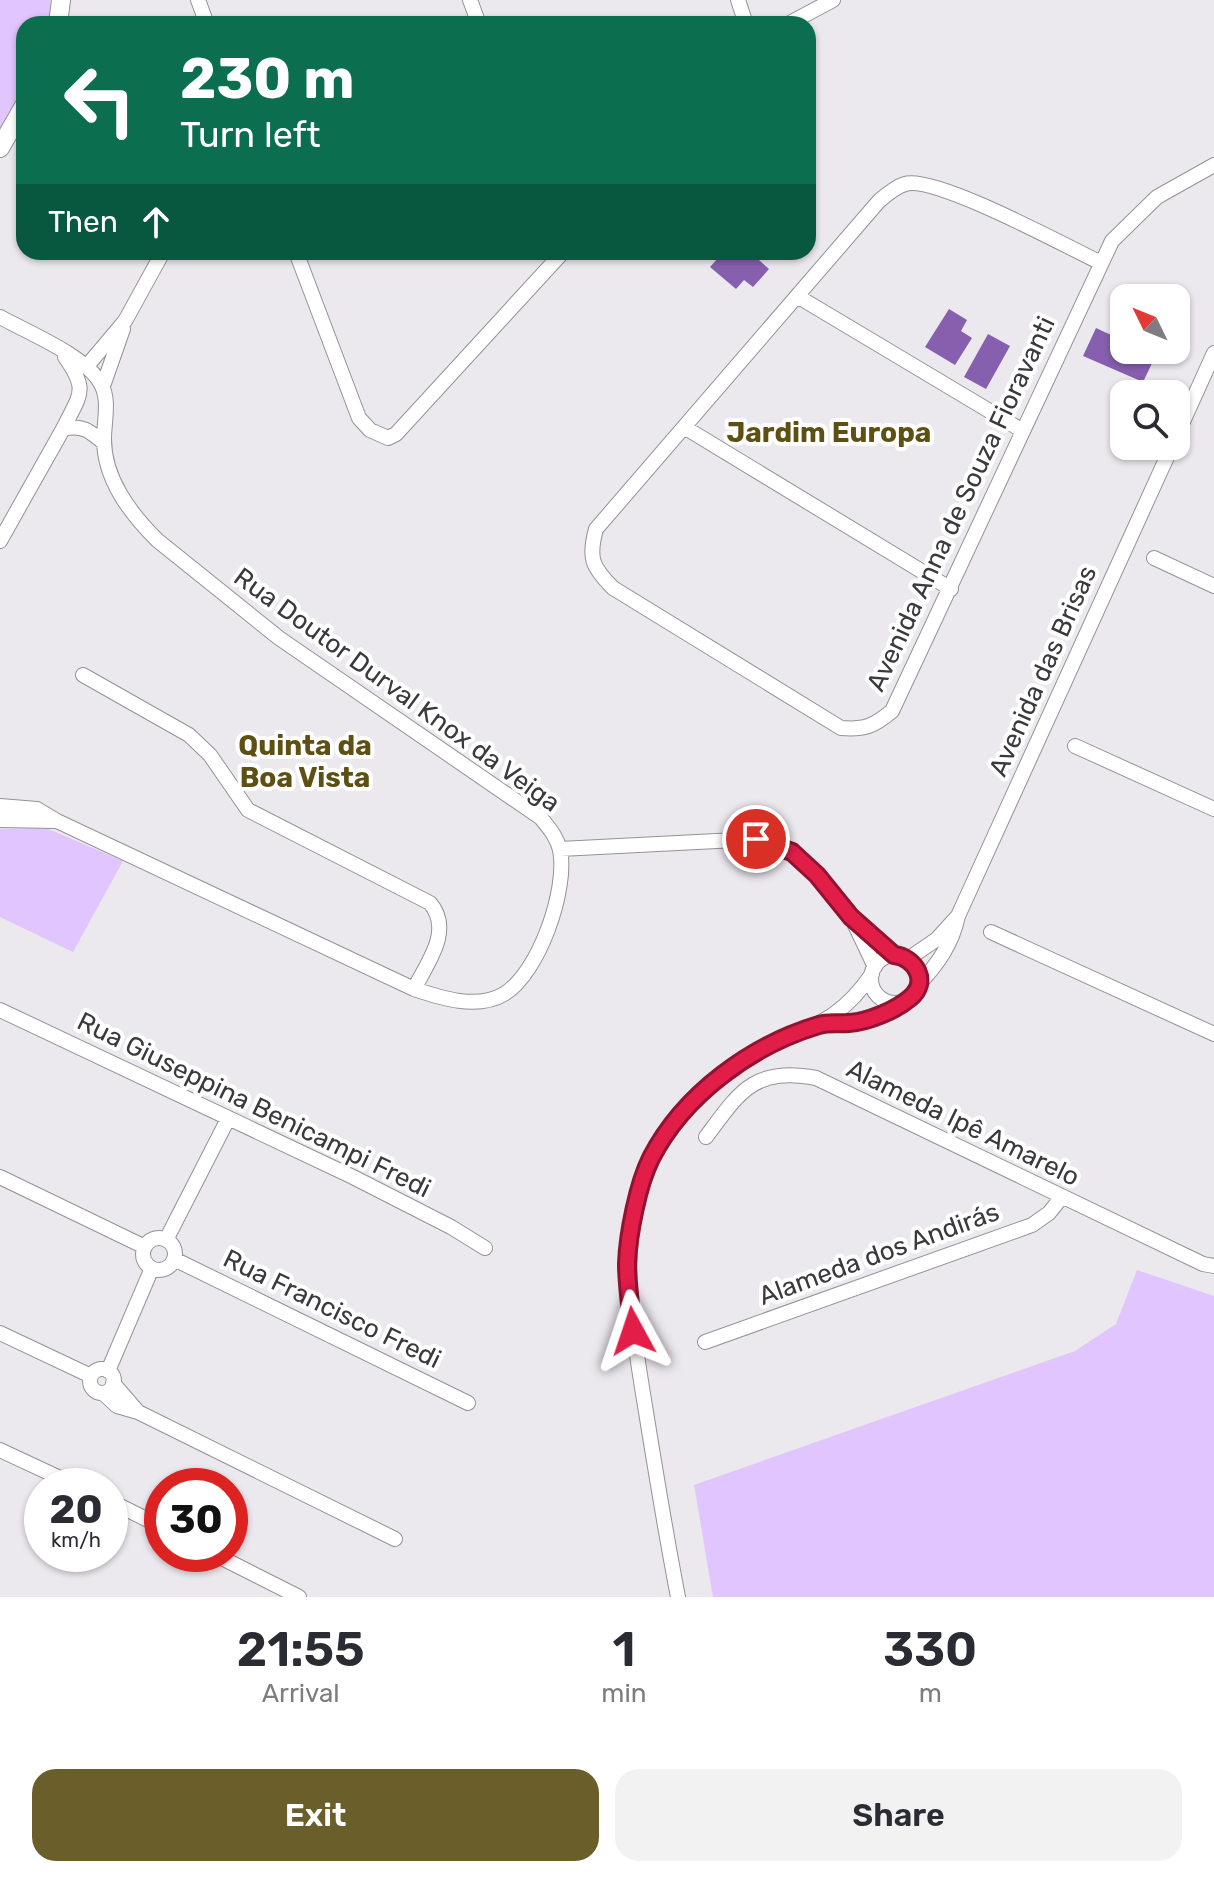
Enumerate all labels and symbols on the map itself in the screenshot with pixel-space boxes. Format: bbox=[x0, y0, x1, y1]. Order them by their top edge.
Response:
north arrow bbox=[1110, 284, 1190, 364]
street label: Avenida Anna de Souza Fioravanti bbox=[860, 312, 1062, 696]
district label: Jardim Europa bbox=[727, 416, 931, 449]
street label: Rua Doutor Durval Knox da Veiga bbox=[228, 561, 566, 819]
street label: Avenida das Brisas bbox=[983, 561, 1103, 781]
district label: Quinta da Boa Vista bbox=[238, 729, 372, 794]
pin bbox=[722, 805, 790, 873]
street label: Rua Giuseppina Benicampi Fredi bbox=[72, 1006, 436, 1204]
street label: Alameda Ipê Amarelo bbox=[842, 1053, 1084, 1193]
street label: Alameda dos Andirás bbox=[755, 1196, 1003, 1312]
street label: Rua Francisco Fredi bbox=[218, 1243, 446, 1375]
position arrow bbox=[591, 1289, 675, 1373]
speed limit sign: 30 bbox=[144, 1468, 248, 1572]

